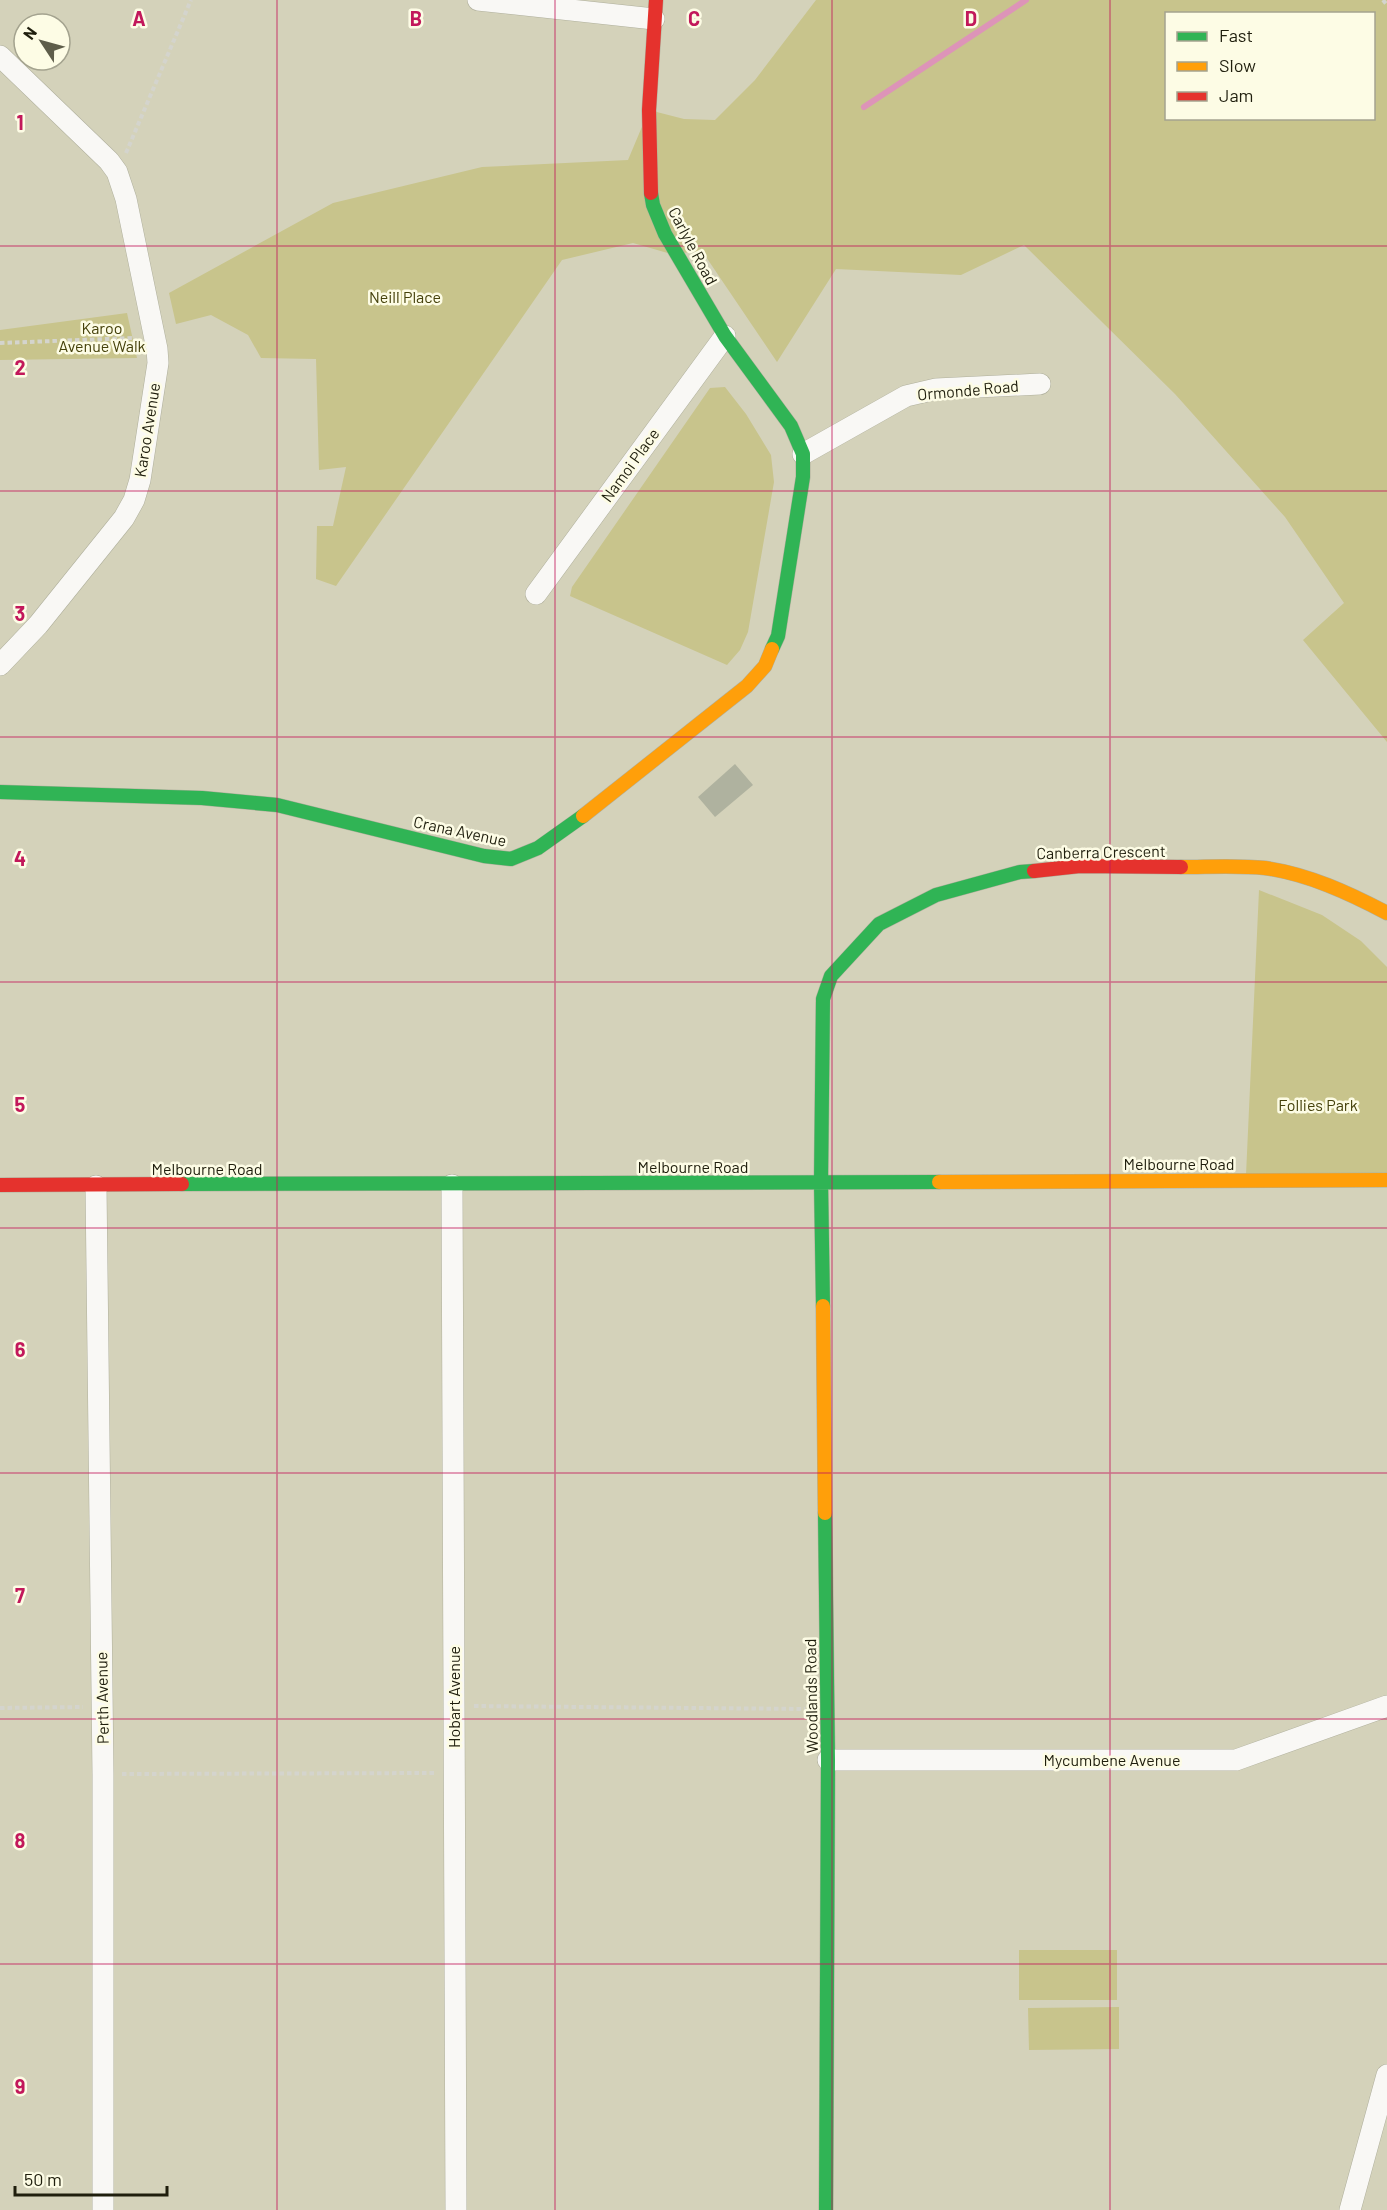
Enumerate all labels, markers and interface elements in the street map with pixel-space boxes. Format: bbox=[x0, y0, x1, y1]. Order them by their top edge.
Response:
text: A bbox=[132, 6, 146, 30]
text: B bbox=[410, 6, 422, 30]
text: C bbox=[688, 6, 700, 30]
text: D bbox=[965, 6, 977, 30]
north arrow bbox=[12, 12, 72, 72]
legend bbox=[1165, 12, 1375, 120]
text: N bbox=[19, 23, 40, 43]
text: Fast bbox=[1219, 24, 1253, 46]
text: Slow bbox=[1219, 54, 1256, 76]
text: Jam bbox=[1219, 84, 1253, 106]
text: 1 bbox=[16, 110, 24, 134]
street label: Carlyle Road bbox=[665, 204, 722, 288]
park label: Neill Place bbox=[369, 287, 441, 306]
park label: Karoo Avenue Walk bbox=[58, 318, 146, 355]
text: 2 bbox=[14, 355, 26, 379]
street label: Ormonde Road bbox=[916, 376, 1020, 403]
street label: Karoo Avenue bbox=[130, 381, 163, 478]
street label: Namoi Place bbox=[597, 424, 663, 505]
text: 3 bbox=[15, 601, 25, 625]
street label: Crana Avenue bbox=[412, 811, 508, 850]
street label: Canberra Crescent bbox=[1036, 841, 1166, 862]
text: 4 bbox=[14, 846, 26, 870]
text: 5 bbox=[15, 1092, 26, 1116]
park label: Follies Park bbox=[1278, 1095, 1358, 1114]
street label: Melbourne Road bbox=[1123, 1154, 1235, 1173]
street label: Melbourne Road bbox=[637, 1157, 749, 1176]
street label: Melbourne Road bbox=[151, 1159, 263, 1178]
text: 6 bbox=[15, 1337, 26, 1361]
text: 7 bbox=[15, 1583, 25, 1607]
street label: Woodlands Road bbox=[800, 1638, 821, 1754]
street label: Hobart Avenue bbox=[444, 1646, 463, 1748]
street label: Perth Avenue bbox=[91, 1652, 112, 1744]
street label: Mycumbene Avenue bbox=[1044, 1750, 1180, 1769]
text: 8 bbox=[15, 1828, 26, 1852]
text: 9 bbox=[15, 2074, 25, 2098]
scale bar bbox=[15, 2159, 166, 2197]
text: 50 m bbox=[24, 2168, 62, 2190]

